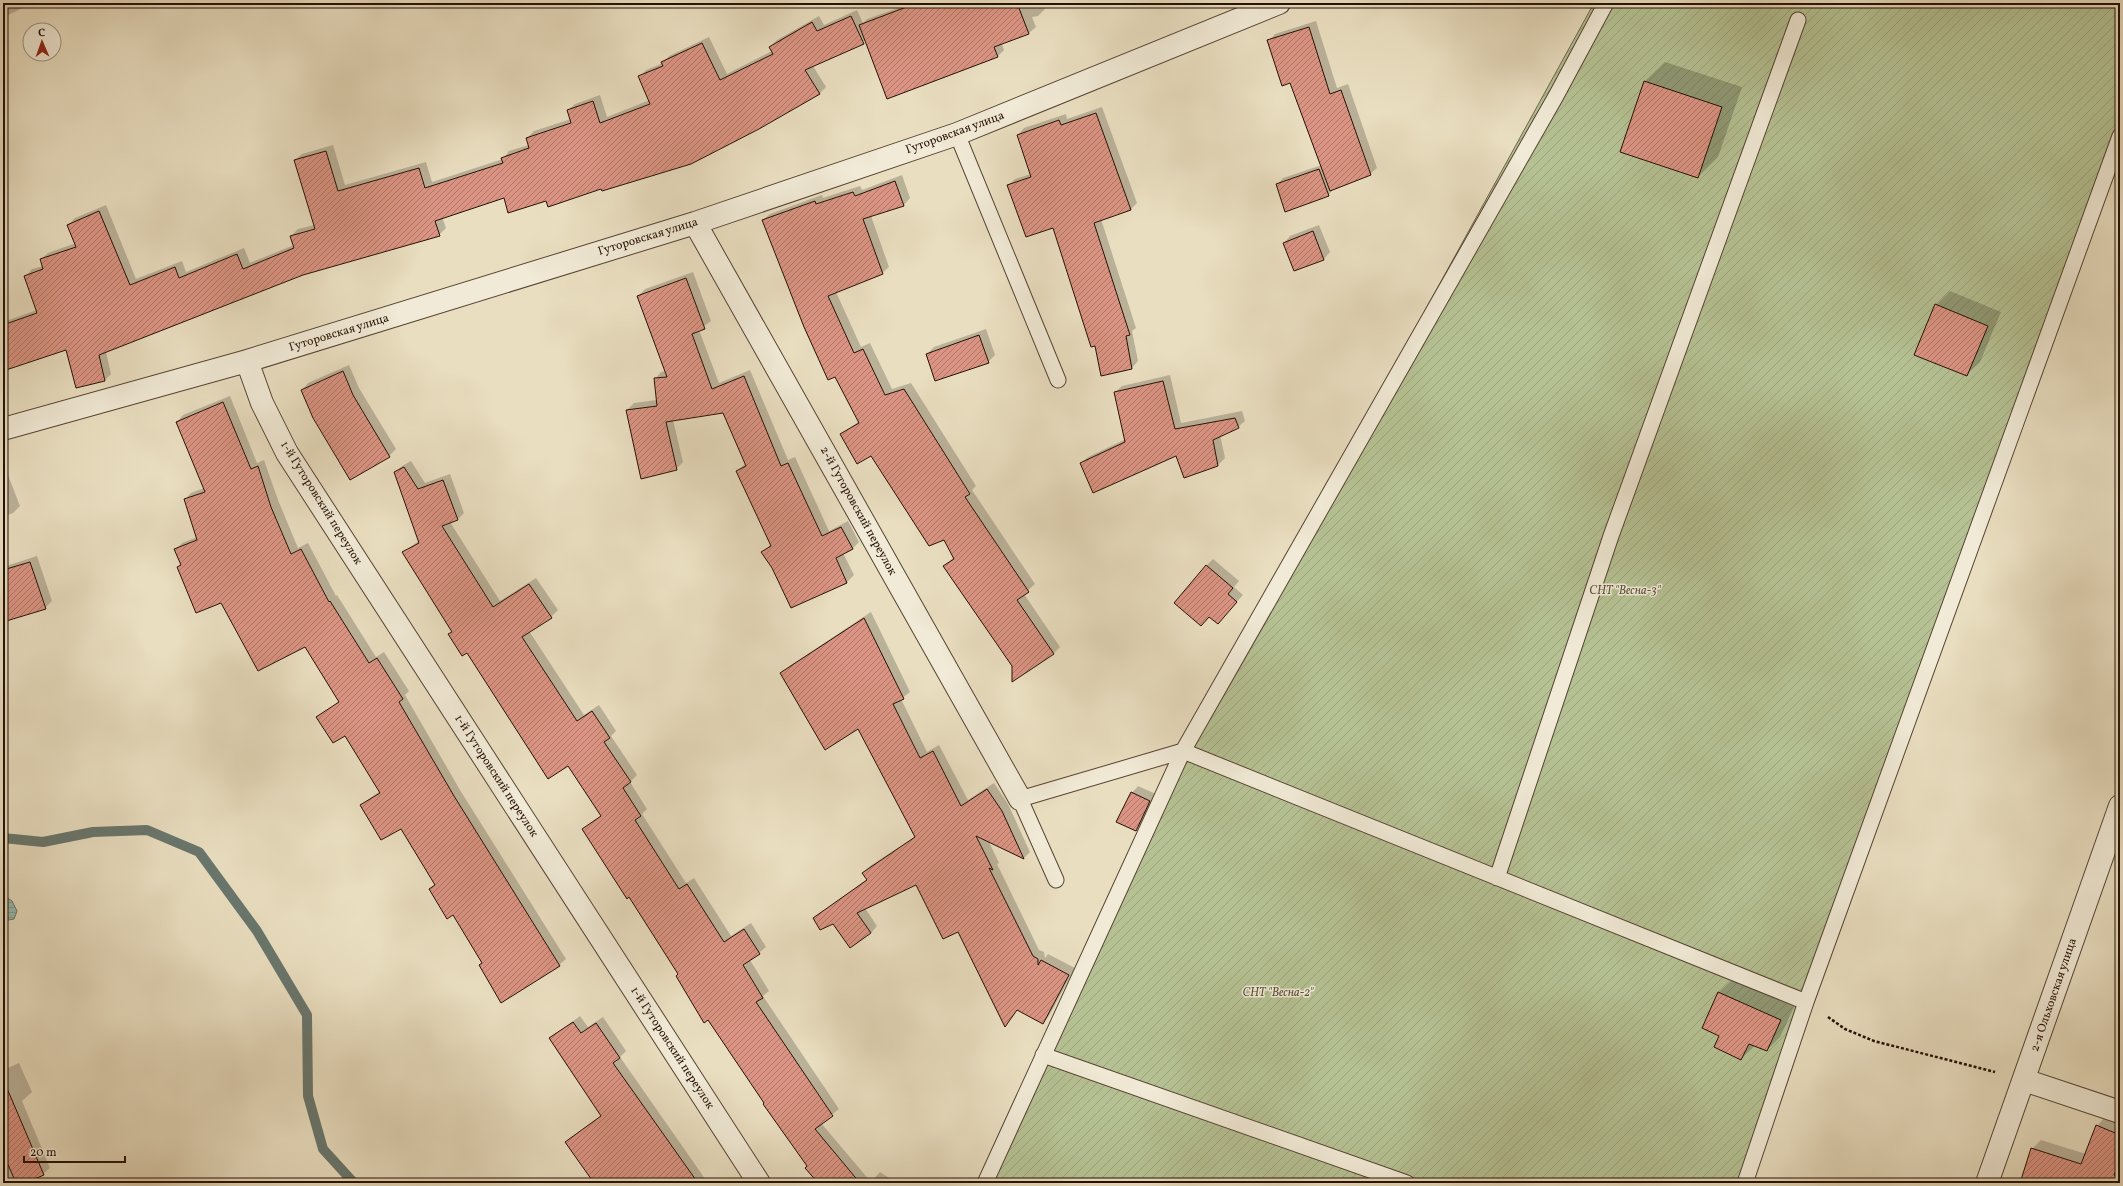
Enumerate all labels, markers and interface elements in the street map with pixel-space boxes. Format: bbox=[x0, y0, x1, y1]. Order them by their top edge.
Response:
north arrow bbox=[22, 22, 62, 62]
text: С bbox=[38, 26, 46, 41]
street label: Гуторовская улица bbox=[903, 108, 1007, 158]
street label: Гуторовская улица bbox=[596, 214, 700, 260]
street label: Гуторовская улица bbox=[287, 310, 391, 356]
street label: 1-й Гуторовский переулок bbox=[276, 438, 366, 568]
street label: 2-й Гуторовский переулок bbox=[816, 444, 900, 579]
park label: СНТ "Весна-3" bbox=[1589, 583, 1662, 599]
street label: 1-й Гуторовский переулок bbox=[450, 712, 542, 841]
street label: 2-я Ольховская улица bbox=[2027, 936, 2081, 1054]
street label: 1-й Гуторовский переулок bbox=[626, 984, 718, 1113]
park label: СНТ "Весна-2" bbox=[1242, 985, 1315, 1001]
scale bar bbox=[24, 1138, 125, 1164]
text: 20 m bbox=[30, 1145, 57, 1161]

